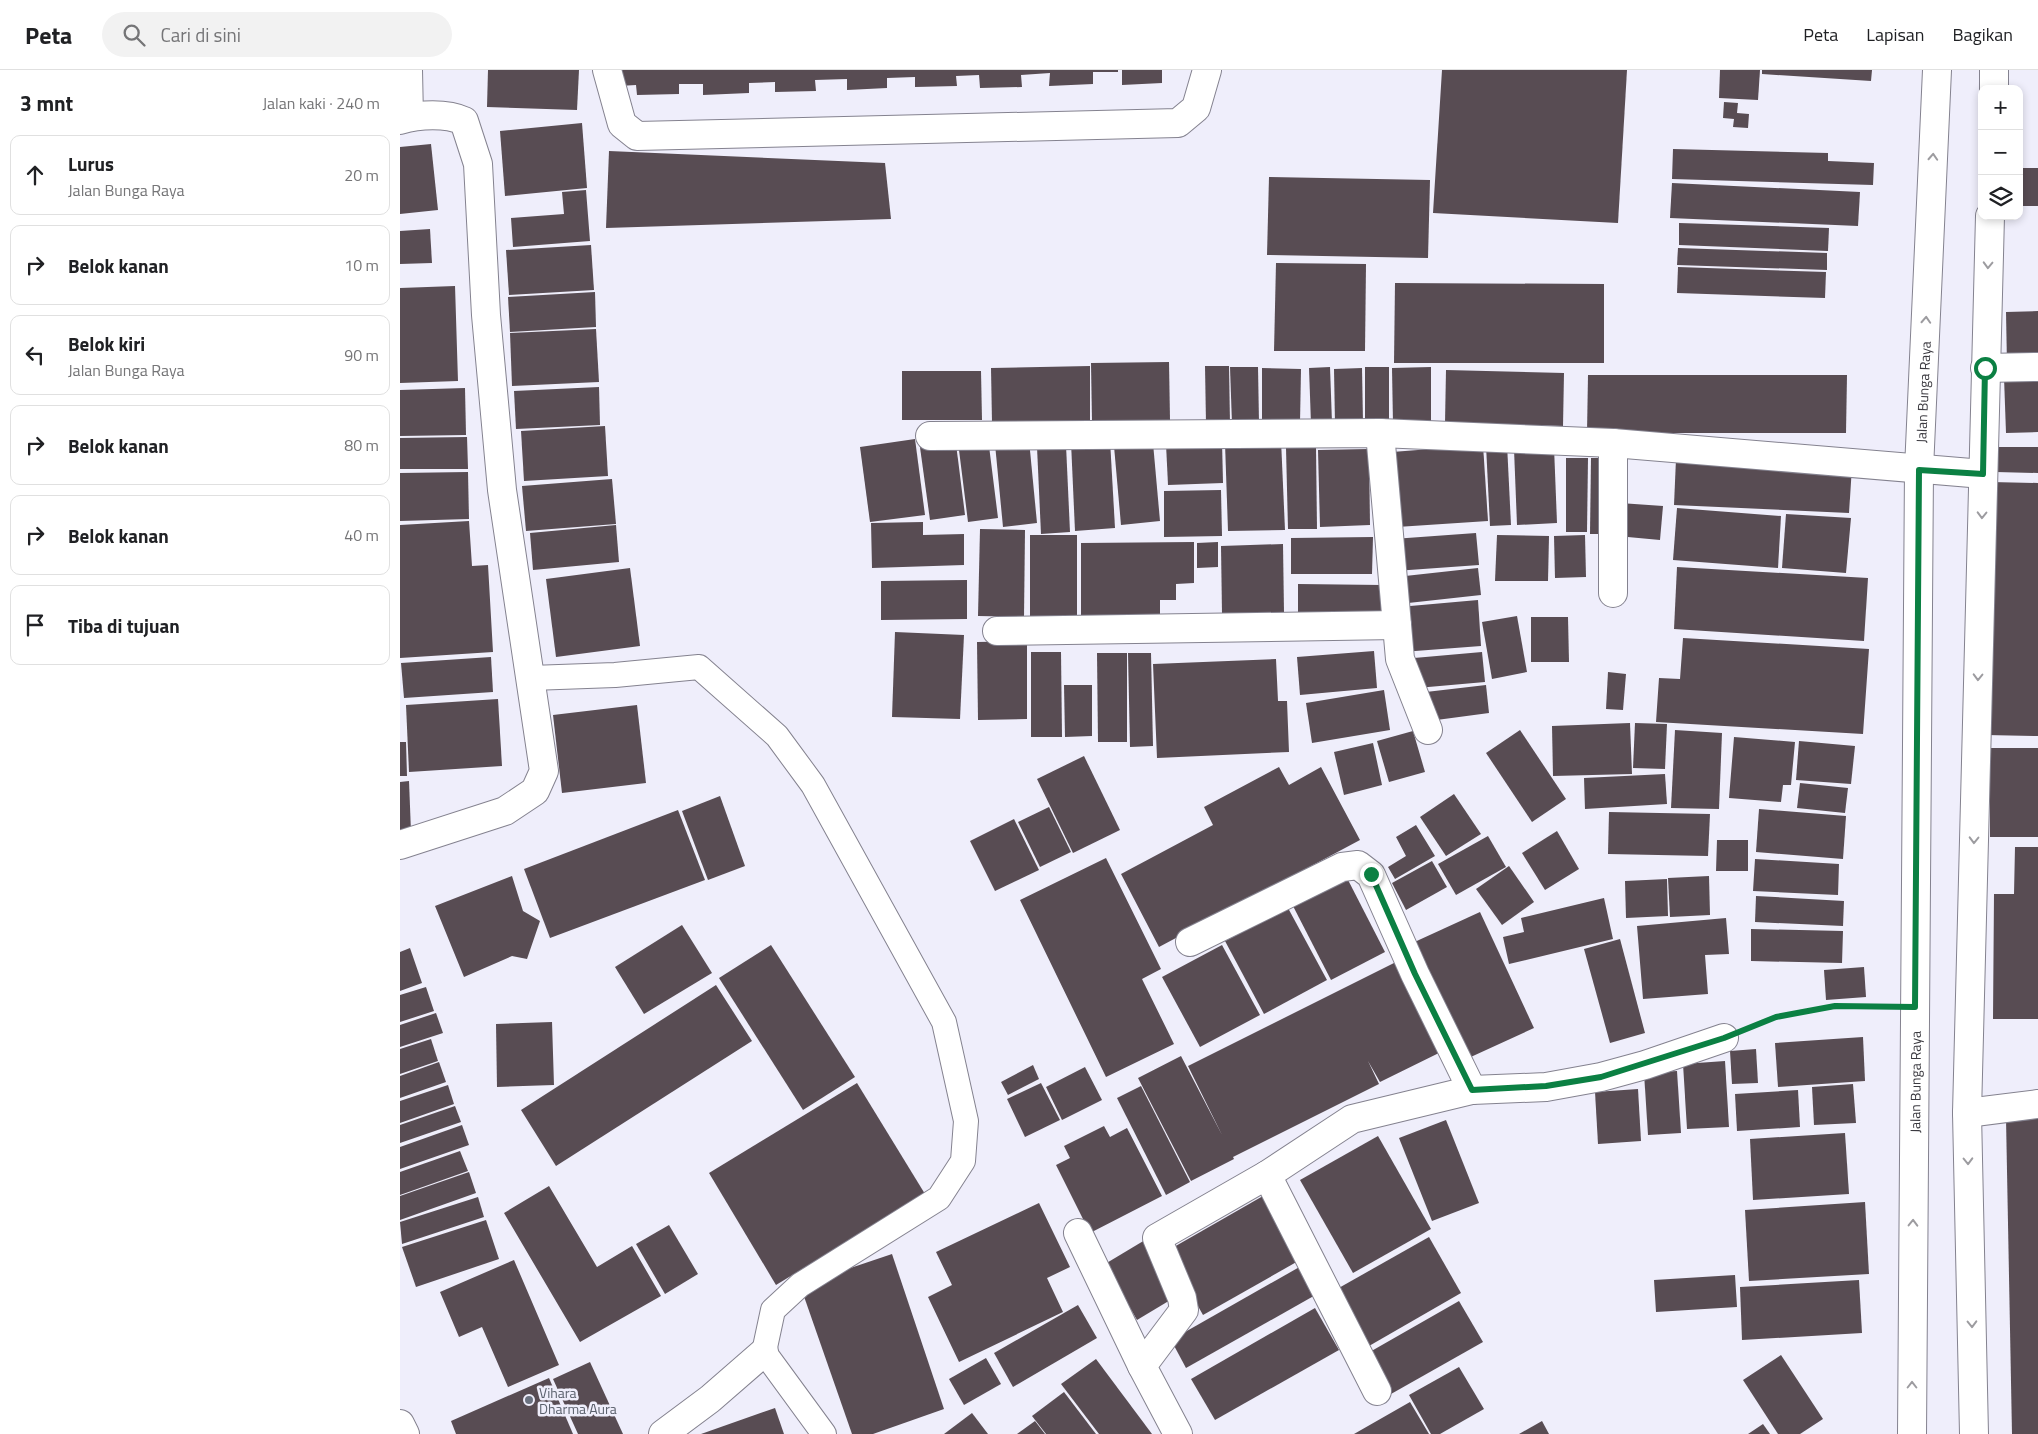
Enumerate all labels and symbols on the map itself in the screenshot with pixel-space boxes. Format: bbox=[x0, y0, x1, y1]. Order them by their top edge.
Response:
one-way arrow bbox=[1928, 153, 1939, 161]
one-way arrow bbox=[1983, 262, 1993, 269]
one-way arrow bbox=[1921, 315, 1931, 323]
street label: Jalan Bunga Raya bbox=[1910, 341, 1935, 444]
route start bbox=[1974, 357, 1997, 380]
one-way arrow bbox=[1977, 512, 1987, 519]
one-way arrow bbox=[1973, 674, 1983, 682]
one-way arrow bbox=[1969, 836, 1979, 844]
route end bbox=[1360, 863, 1383, 886]
street label: Jalan Bunga Raya bbox=[1904, 1031, 1925, 1133]
one-way arrow bbox=[1963, 1158, 1974, 1166]
one-way arrow bbox=[1908, 1219, 1918, 1226]
one-way arrow bbox=[1967, 1320, 1977, 1328]
one-way arrow bbox=[1907, 1381, 1917, 1389]
place label: Vihara Dharma Aura bbox=[539, 1382, 617, 1419]
marker: Vihara Dharma Aura bbox=[523, 1394, 535, 1406]

